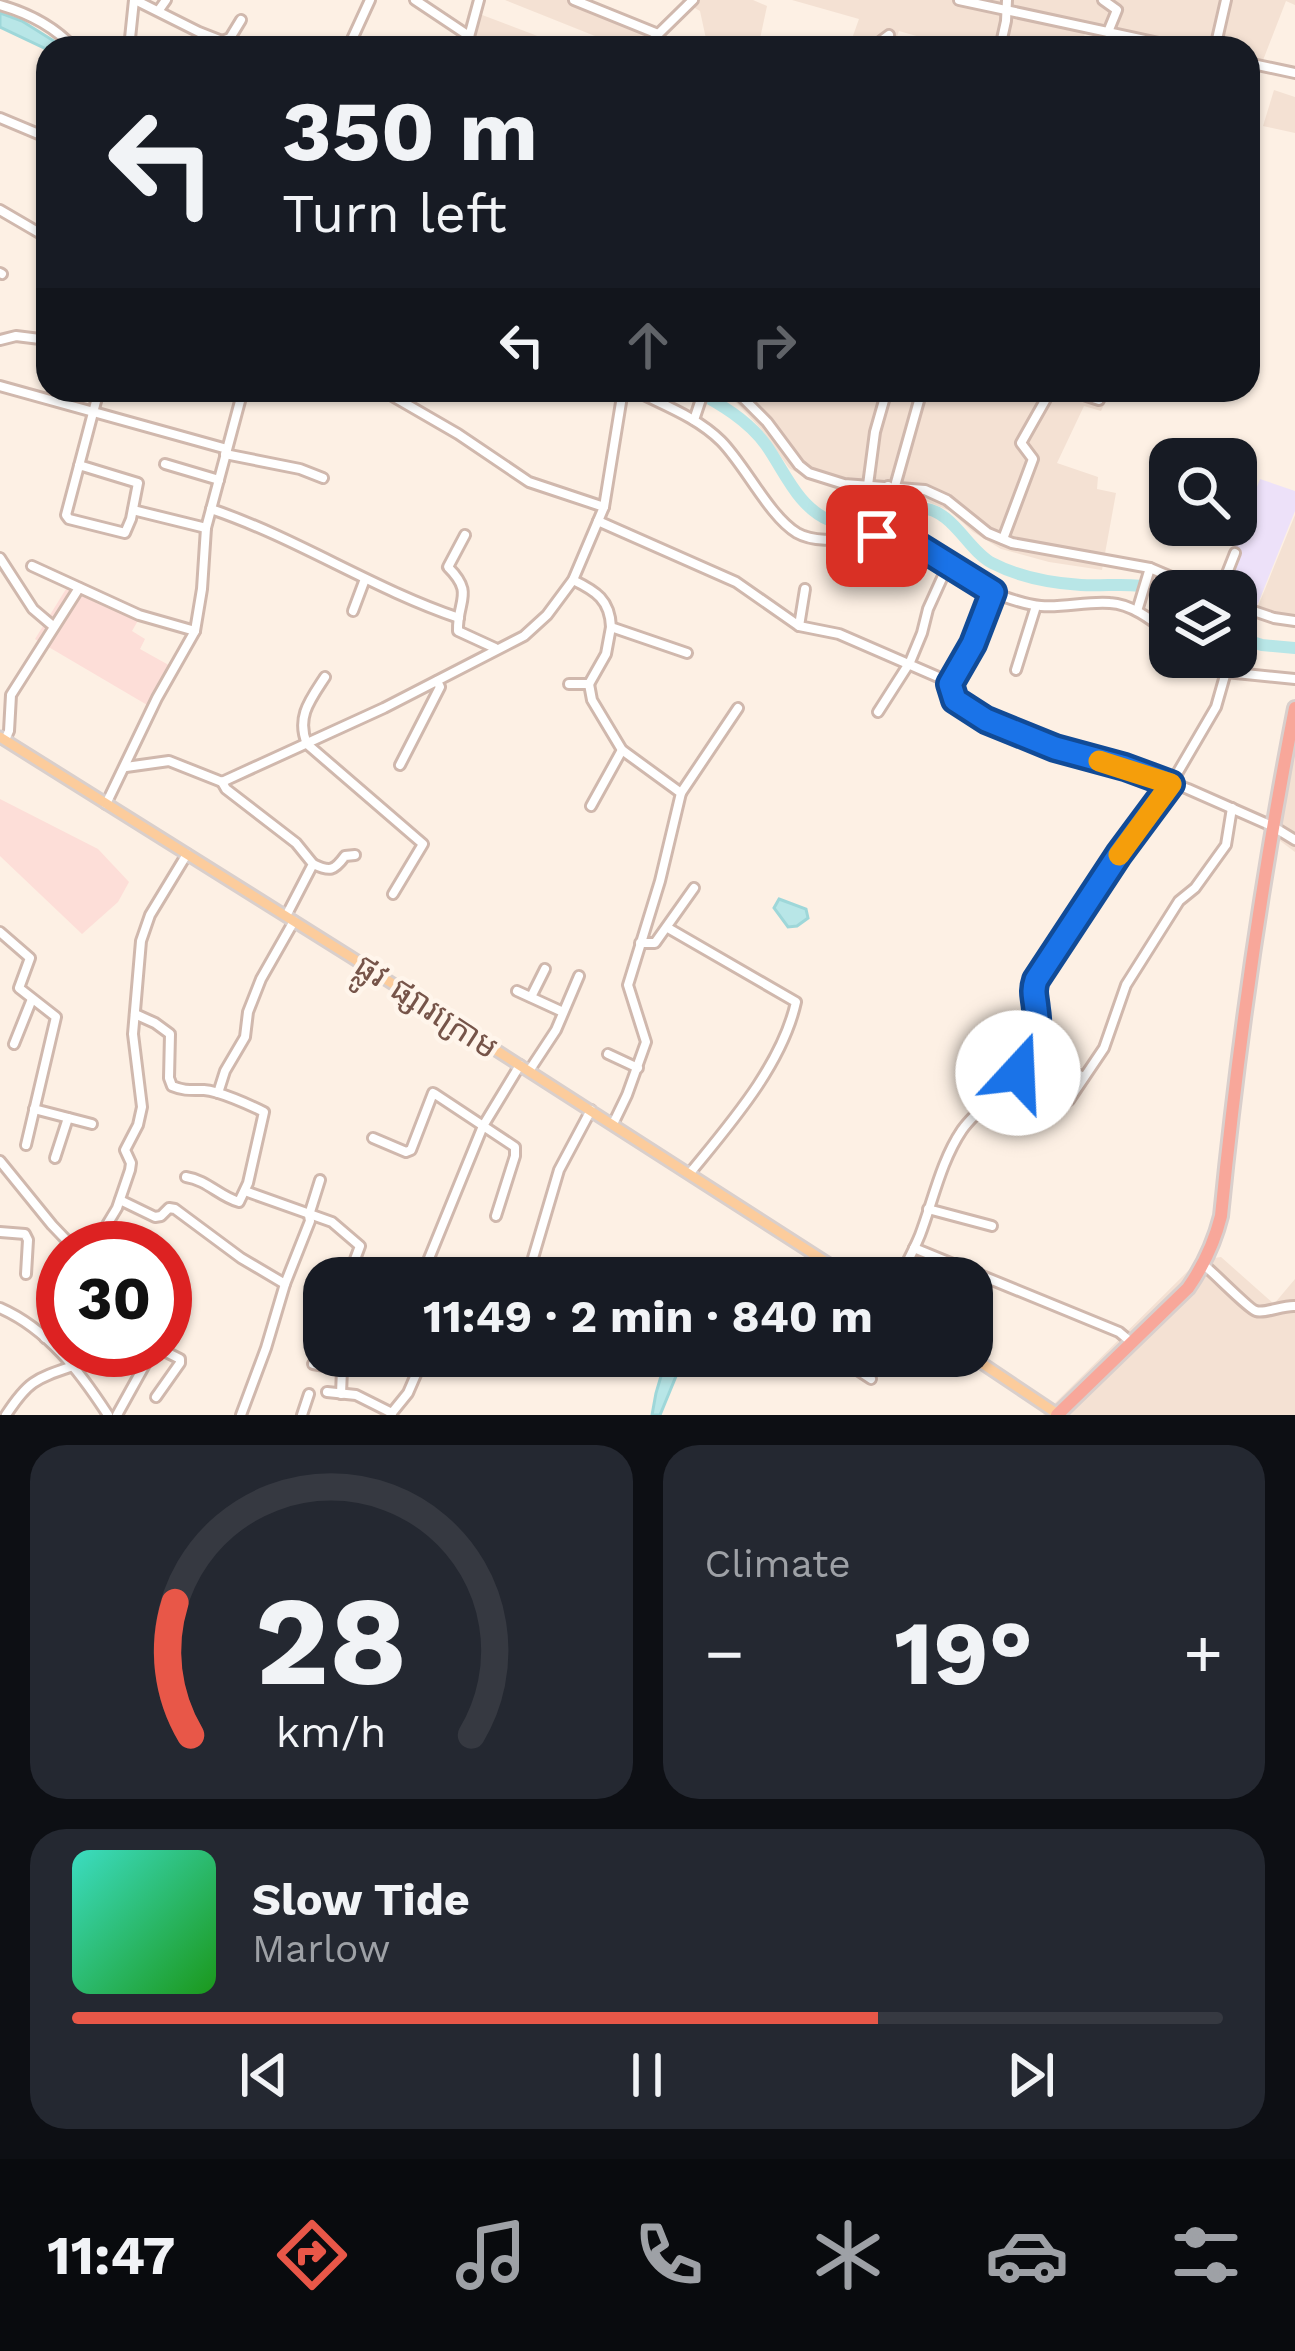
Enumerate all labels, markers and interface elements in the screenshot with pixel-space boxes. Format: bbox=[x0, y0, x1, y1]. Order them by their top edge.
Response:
text: 350 m bbox=[282, 82, 538, 180]
icon: left bbox=[84, 84, 240, 240]
text: Turn left bbox=[282, 182, 507, 245]
icon: left bbox=[489, 312, 555, 378]
icon: ahead bbox=[615, 312, 681, 378]
icon: right bbox=[741, 312, 807, 378]
map controls bbox=[1149, 438, 1257, 678]
button: search bbox=[1149, 438, 1257, 546]
pin bbox=[826, 485, 928, 587]
icon: arrive bbox=[844, 503, 910, 569]
button: layers bbox=[1149, 570, 1257, 678]
street label: ផ្លូវ ផ្សារក្រោម bbox=[343, 945, 506, 1075]
position arrow bbox=[955, 1010, 1081, 1136]
speed limit sign: 30 bbox=[36, 1221, 192, 1377]
text: 11:49 · 2 min · 840 m bbox=[423, 1290, 873, 1343]
text: Climate bbox=[705, 1541, 851, 1586]
text: 28 bbox=[255, 1568, 408, 1714]
text: 19° bbox=[894, 1600, 1033, 1706]
text: − bbox=[705, 1615, 744, 1692]
text: + bbox=[1183, 1615, 1223, 1692]
text: km/h bbox=[276, 1707, 386, 1757]
text: Slow Tide bbox=[252, 1873, 470, 1926]
text: Marlow bbox=[252, 1926, 390, 1971]
icon: previous bbox=[231, 2042, 297, 2108]
icon: pause bbox=[614, 2042, 680, 2108]
icon: next bbox=[998, 2042, 1064, 2108]
icon: directions bbox=[270, 2213, 354, 2297]
icon: music bbox=[449, 2213, 533, 2297]
icon: phone bbox=[627, 2213, 711, 2297]
icon: climate bbox=[806, 2213, 890, 2297]
icon: car bbox=[985, 2213, 1069, 2297]
icon: filters bbox=[1164, 2213, 1248, 2297]
text: 11:47 bbox=[47, 2224, 175, 2287]

